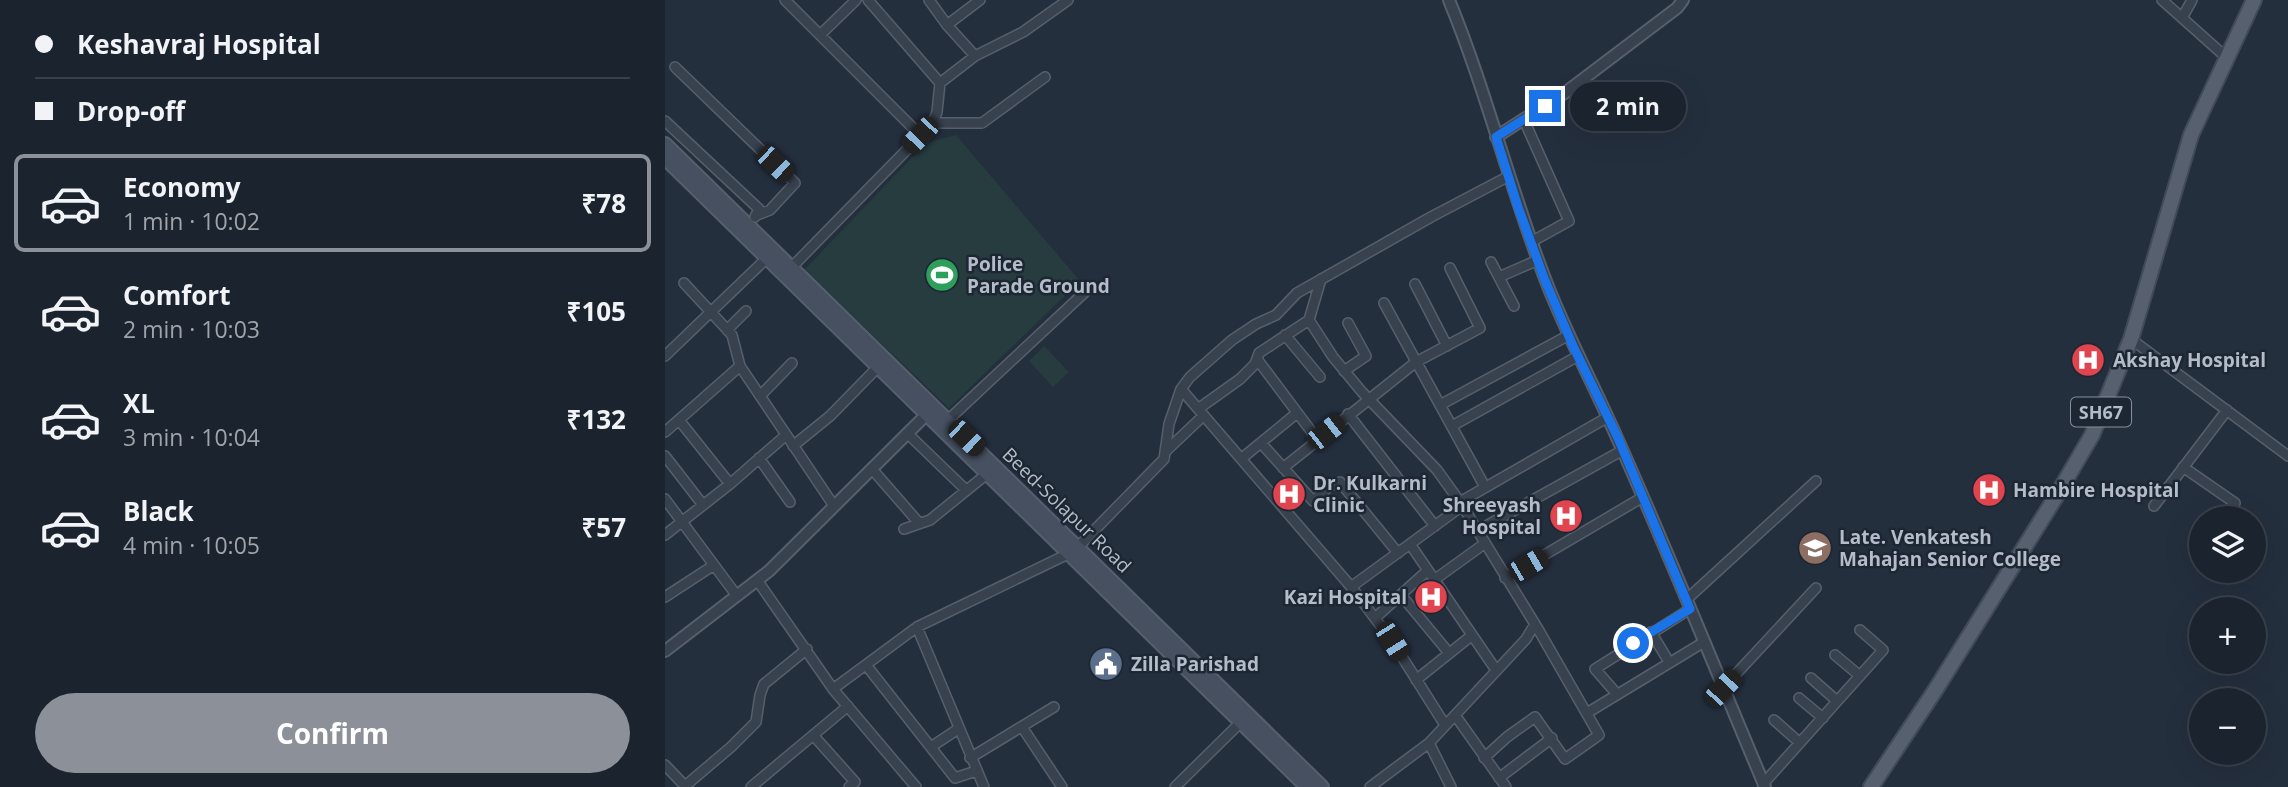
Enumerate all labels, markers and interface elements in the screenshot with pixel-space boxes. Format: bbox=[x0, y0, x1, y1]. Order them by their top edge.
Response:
text: Keshavraj Hospital bbox=[77, 26, 321, 62]
callout: 2 min bbox=[1569, 82, 1685, 130]
route end bbox=[1529, 90, 1561, 122]
text: 2 min bbox=[1596, 90, 1660, 122]
text: Drop-off bbox=[77, 93, 185, 129]
car bbox=[898, 113, 943, 157]
car bbox=[753, 142, 798, 186]
text: Economy bbox=[123, 169, 241, 205]
icon: car bbox=[39, 172, 102, 235]
text: ₹78 bbox=[581, 185, 626, 221]
text: 1 min · 10:02 bbox=[123, 205, 260, 237]
place label: Police Parade Ground bbox=[967, 251, 1110, 299]
sports icon: Police Parade Ground bbox=[923, 256, 961, 294]
text: Comfort bbox=[123, 277, 230, 313]
icon: car bbox=[39, 280, 102, 343]
text: ₹105 bbox=[567, 293, 626, 329]
text: 2 min · 10:03 bbox=[123, 313, 260, 345]
hospital icon: Akshay Hospital bbox=[2069, 341, 2107, 379]
place label: Akshay Hospital bbox=[2113, 347, 2266, 373]
text: XL bbox=[123, 385, 155, 421]
icon: car bbox=[39, 388, 102, 451]
road number: SH67 bbox=[2071, 398, 2131, 426]
text: ₹132 bbox=[567, 401, 626, 437]
car bbox=[1303, 411, 1350, 453]
car bbox=[944, 416, 989, 460]
text: 3 min · 10:04 bbox=[123, 421, 260, 453]
street label: Beed-Solapur Road bbox=[997, 442, 1137, 578]
place label: Dr. Kulkarni Clinic bbox=[1313, 470, 1427, 518]
hospital icon: Hambire Hospital bbox=[1970, 471, 2008, 509]
hospital icon: Dr. Kulkarni Clinic bbox=[1270, 475, 1308, 513]
place label: Hambire Hospital bbox=[2013, 477, 2179, 503]
place label: Shreeyash Hospital bbox=[1443, 492, 1541, 540]
text: Black bbox=[123, 493, 194, 529]
icon: car bbox=[39, 496, 102, 559]
hospital icon: Shreeyash Hospital bbox=[1547, 497, 1585, 535]
map controls bbox=[2189, 506, 2266, 765]
button: layers bbox=[2189, 506, 2266, 583]
text: ₹57 bbox=[581, 509, 626, 545]
place label: Late. Venkatesh Mahajan Senior College bbox=[1839, 524, 2061, 572]
text: 4 min · 10:05 bbox=[123, 529, 260, 561]
school or university icon: Late. Venkatesh Mahajan Senior College bbox=[1796, 529, 1834, 567]
car bbox=[1505, 545, 1552, 585]
hospital icon: Kazi Hospital bbox=[1412, 578, 1450, 616]
place label: Kazi Hospital bbox=[1284, 584, 1407, 610]
button: + bbox=[2189, 597, 2266, 674]
car bbox=[1372, 618, 1413, 664]
route start bbox=[1617, 627, 1649, 659]
public building icon: Zilla Parishad bbox=[1087, 645, 1125, 683]
place label: Zilla Parishad bbox=[1131, 651, 1259, 677]
car bbox=[1701, 665, 1746, 711]
button: − bbox=[2189, 688, 2266, 765]
button: Confirm bbox=[35, 693, 630, 773]

